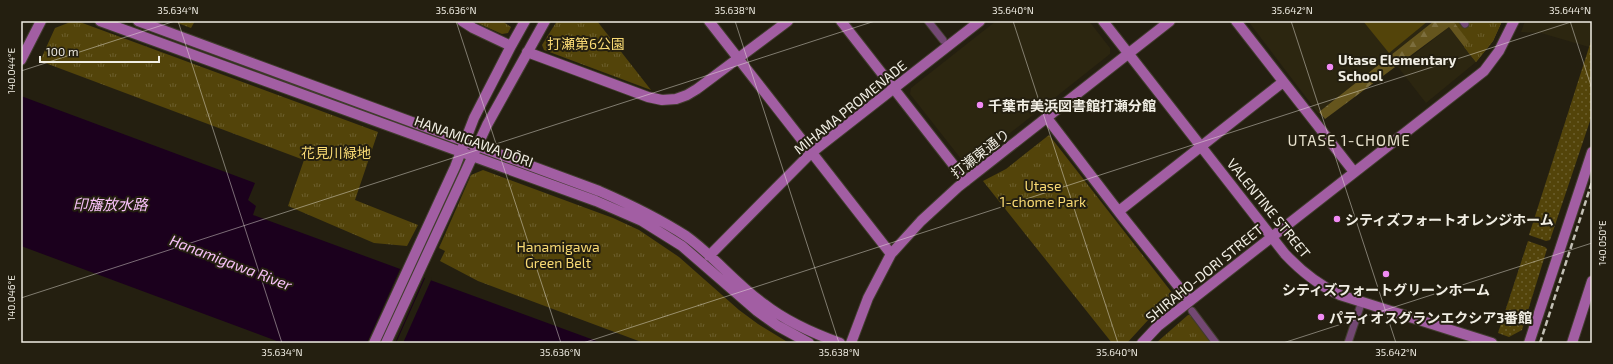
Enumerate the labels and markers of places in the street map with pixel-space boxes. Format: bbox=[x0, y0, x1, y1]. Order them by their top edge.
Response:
place label: Utase Elementary School bbox=[1338, 51, 1457, 84]
marker: Utase Elementary School bbox=[1325, 62, 1335, 72]
place label: 千葉市美浜図書館打瀬分館 bbox=[988, 97, 1156, 114]
marker: 千葉市美浜図書館打瀬分館 bbox=[975, 100, 985, 110]
place label: シティズフォートオレンジホーム bbox=[1345, 211, 1554, 228]
marker: シティズフォートオレンジホーム bbox=[1332, 214, 1342, 224]
marker: シティズフォートグリーンホーム bbox=[1381, 269, 1391, 279]
place label: シティズフォートグリーンホーム bbox=[1282, 281, 1490, 298]
place label: パティオスグランエクシア3番館 bbox=[1329, 309, 1532, 326]
marker: パティオスグランエクシア3番館 bbox=[1316, 312, 1326, 322]

